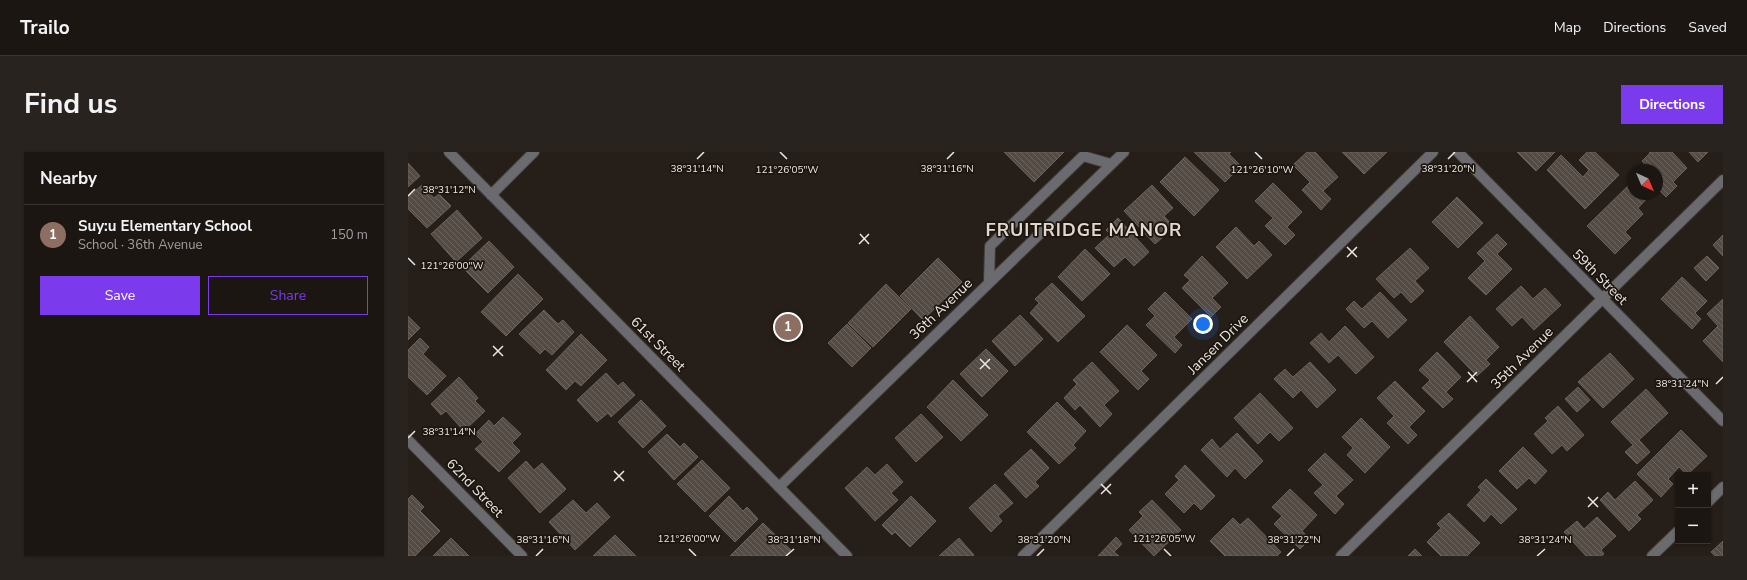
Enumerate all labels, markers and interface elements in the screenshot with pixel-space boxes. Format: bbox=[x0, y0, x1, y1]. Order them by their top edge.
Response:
text: Trailo bbox=[20, 15, 70, 41]
text: Map bbox=[1554, 18, 1581, 37]
text: Directions bbox=[1603, 18, 1666, 37]
text: Saved bbox=[1688, 18, 1727, 37]
text: Find us bbox=[24, 85, 118, 123]
button: Directions bbox=[1621, 85, 1723, 124]
text: 38°31'14"N bbox=[670, 162, 724, 176]
text: 38°31'16"N bbox=[920, 162, 974, 176]
text: 38°31'20"N bbox=[1421, 162, 1475, 176]
text: 121°26'05"W bbox=[756, 163, 818, 177]
text: 121°26'10"W bbox=[1231, 163, 1293, 177]
north arrow bbox=[1627, 164, 1663, 200]
text: Nearby bbox=[40, 167, 97, 190]
text: 38°31'12"N bbox=[422, 183, 476, 197]
text: Suy:u Elementary School bbox=[78, 216, 252, 236]
district label: FRUITRIDGE MANOR bbox=[986, 218, 1182, 242]
text: 1 bbox=[49, 226, 57, 244]
text: 150 m bbox=[330, 226, 368, 244]
text: School · 36th Avenue bbox=[78, 236, 202, 254]
street label: 59th Street bbox=[1568, 245, 1632, 309]
text: 121°26'00"W bbox=[421, 259, 483, 273]
street label: 36th Avenue bbox=[905, 274, 977, 344]
button: Save bbox=[40, 276, 200, 315]
button: Share bbox=[208, 276, 368, 315]
street label: Jansen Drive bbox=[1183, 309, 1253, 379]
street label: 61st Street bbox=[626, 312, 690, 376]
pin: 1 bbox=[775, 312, 801, 342]
your location bbox=[1193, 314, 1213, 334]
street label: 35th Avenue bbox=[1487, 323, 1557, 393]
text: 38°31'24"N bbox=[1655, 377, 1709, 391]
text: 38°31'14"N bbox=[422, 425, 476, 439]
street label: 62nd Street bbox=[442, 455, 508, 522]
map controls bbox=[1675, 472, 1711, 544]
button: + bbox=[1675, 472, 1711, 508]
button: − bbox=[1675, 508, 1711, 544]
text: 121°26'00"W bbox=[658, 532, 720, 546]
text: 121°26'05"W bbox=[1133, 532, 1195, 546]
text: 38°31'16"N bbox=[516, 533, 570, 547]
text: 38°31'18"N bbox=[767, 533, 821, 547]
text: 38°31'20"N bbox=[1017, 533, 1071, 547]
text: 38°31'22"N bbox=[1267, 533, 1321, 547]
text: 38°31'24"N bbox=[1518, 533, 1572, 547]

